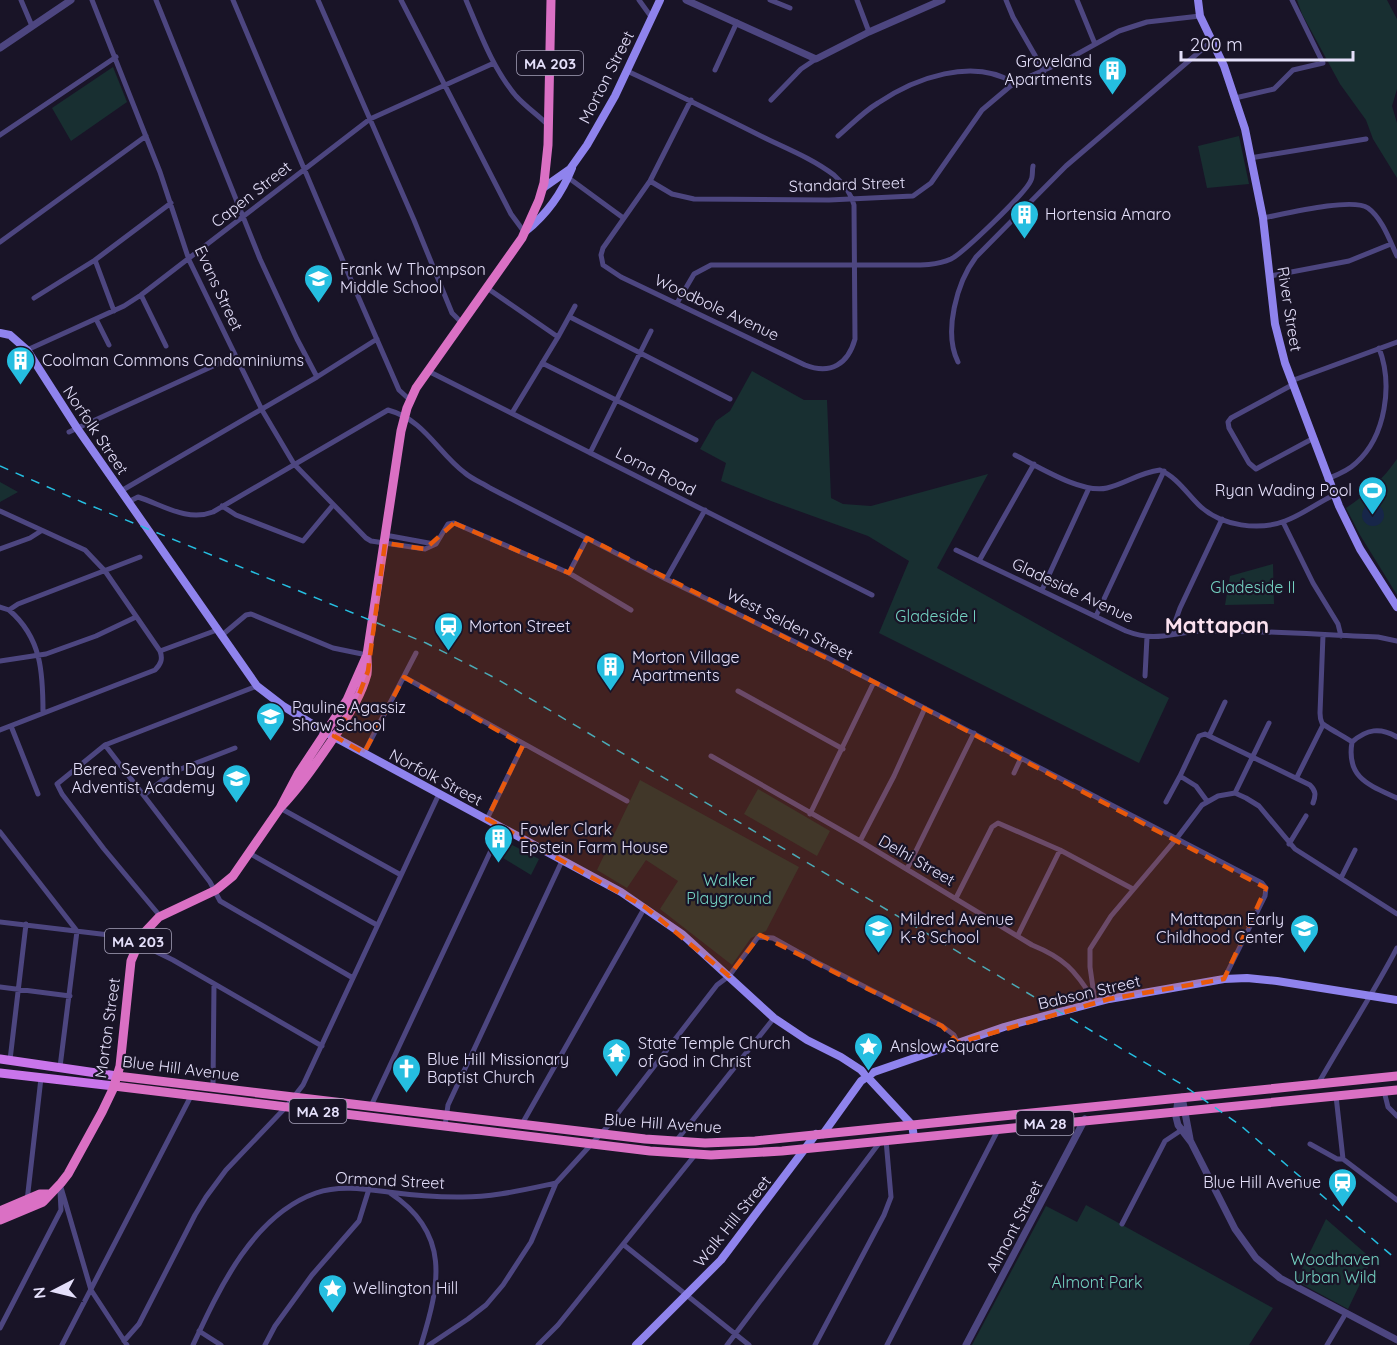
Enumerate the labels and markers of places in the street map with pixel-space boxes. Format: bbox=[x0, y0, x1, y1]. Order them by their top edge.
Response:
place label: Groveland Apartments bbox=[1005, 51, 1092, 89]
building icon: Groveland Apartments bbox=[1097, 54, 1129, 96]
building icon: Hortensia Amaro bbox=[1008, 198, 1040, 240]
place label: Hortensia Amaro bbox=[1045, 204, 1171, 224]
place label: Frank W Thompson Middle School bbox=[340, 259, 486, 297]
school or university icon: Frank W Thompson Middle School bbox=[303, 262, 335, 304]
building icon: Coolman Commons Condominiums bbox=[5, 344, 37, 386]
place label: Coolman Commons Condominiums bbox=[42, 350, 304, 370]
sports icon: Ryan Wading Pool bbox=[1357, 474, 1389, 516]
place label: Ryan Wading Pool bbox=[1215, 480, 1352, 500]
station icon: Morton Street bbox=[432, 610, 464, 652]
place label: Morton Street bbox=[469, 616, 570, 636]
place label: Morton Village Apartments bbox=[632, 647, 740, 685]
building icon: Morton Village Apartments bbox=[595, 650, 627, 692]
place label: Pauline Agassiz Shaw School bbox=[292, 697, 406, 735]
school or university icon: Pauline Agassiz Shaw School bbox=[255, 700, 287, 742]
place label: Berea Seventh Day Adventist Academy bbox=[71, 759, 215, 797]
school or university icon: Berea Seventh Day Adventist Academy bbox=[220, 762, 252, 804]
place label: Fowler Clark Epstein Farm House bbox=[520, 819, 668, 857]
building icon: Fowler Clark Epstein Farm House bbox=[483, 822, 515, 864]
place label: Mildred Avenue K-8 School bbox=[900, 909, 1014, 947]
place label: Mattapan Early Childhood Center bbox=[1156, 909, 1284, 947]
school or university icon: Mildred Avenue K-8 School bbox=[863, 912, 895, 954]
school or university icon: Mattapan Early Childhood Center bbox=[1289, 912, 1321, 954]
place icon: Anslow Square bbox=[853, 1030, 885, 1072]
place label: State Temple Church of God in Christ bbox=[638, 1033, 791, 1071]
temple icon: State Temple Church of God in Christ bbox=[601, 1036, 633, 1078]
place label: Anslow Square bbox=[890, 1036, 999, 1056]
place label: Blue Hill Missionary Baptist Church bbox=[427, 1049, 569, 1087]
church icon: Blue Hill Missionary Baptist Church bbox=[390, 1052, 422, 1094]
station icon: Blue Hill Avenue bbox=[1326, 1166, 1358, 1208]
place label: Blue Hill Avenue bbox=[1203, 1172, 1321, 1192]
place icon: Wellington Hill bbox=[316, 1272, 348, 1314]
place label: Wellington Hill bbox=[353, 1278, 458, 1298]

